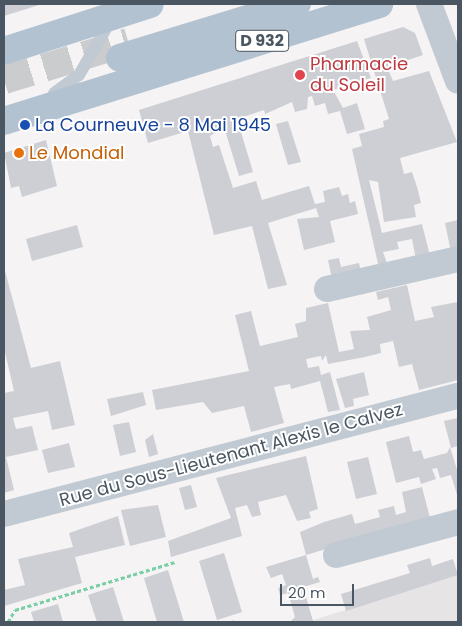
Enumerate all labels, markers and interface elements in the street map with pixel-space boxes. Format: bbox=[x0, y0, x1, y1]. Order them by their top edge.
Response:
road number: D 932 bbox=[234, 27, 290, 54]
place label: Pharmacie du Soleil bbox=[310, 54, 408, 96]
marker: Pharmacie du Soleil bbox=[294, 69, 306, 81]
place label: La Courneuve - 8 Mai 1945 bbox=[35, 114, 271, 136]
marker: La Courneuve - 8 Mai 1945 bbox=[19, 119, 31, 131]
place label: Le Mondial bbox=[29, 142, 124, 164]
marker: Le Mondial bbox=[13, 147, 25, 159]
street label: Rue du Sous-Lieutenant Alexis le Calvez bbox=[57, 399, 405, 511]
scale bar bbox=[282, 574, 356, 606]
text: 20 m bbox=[288, 582, 326, 603]

